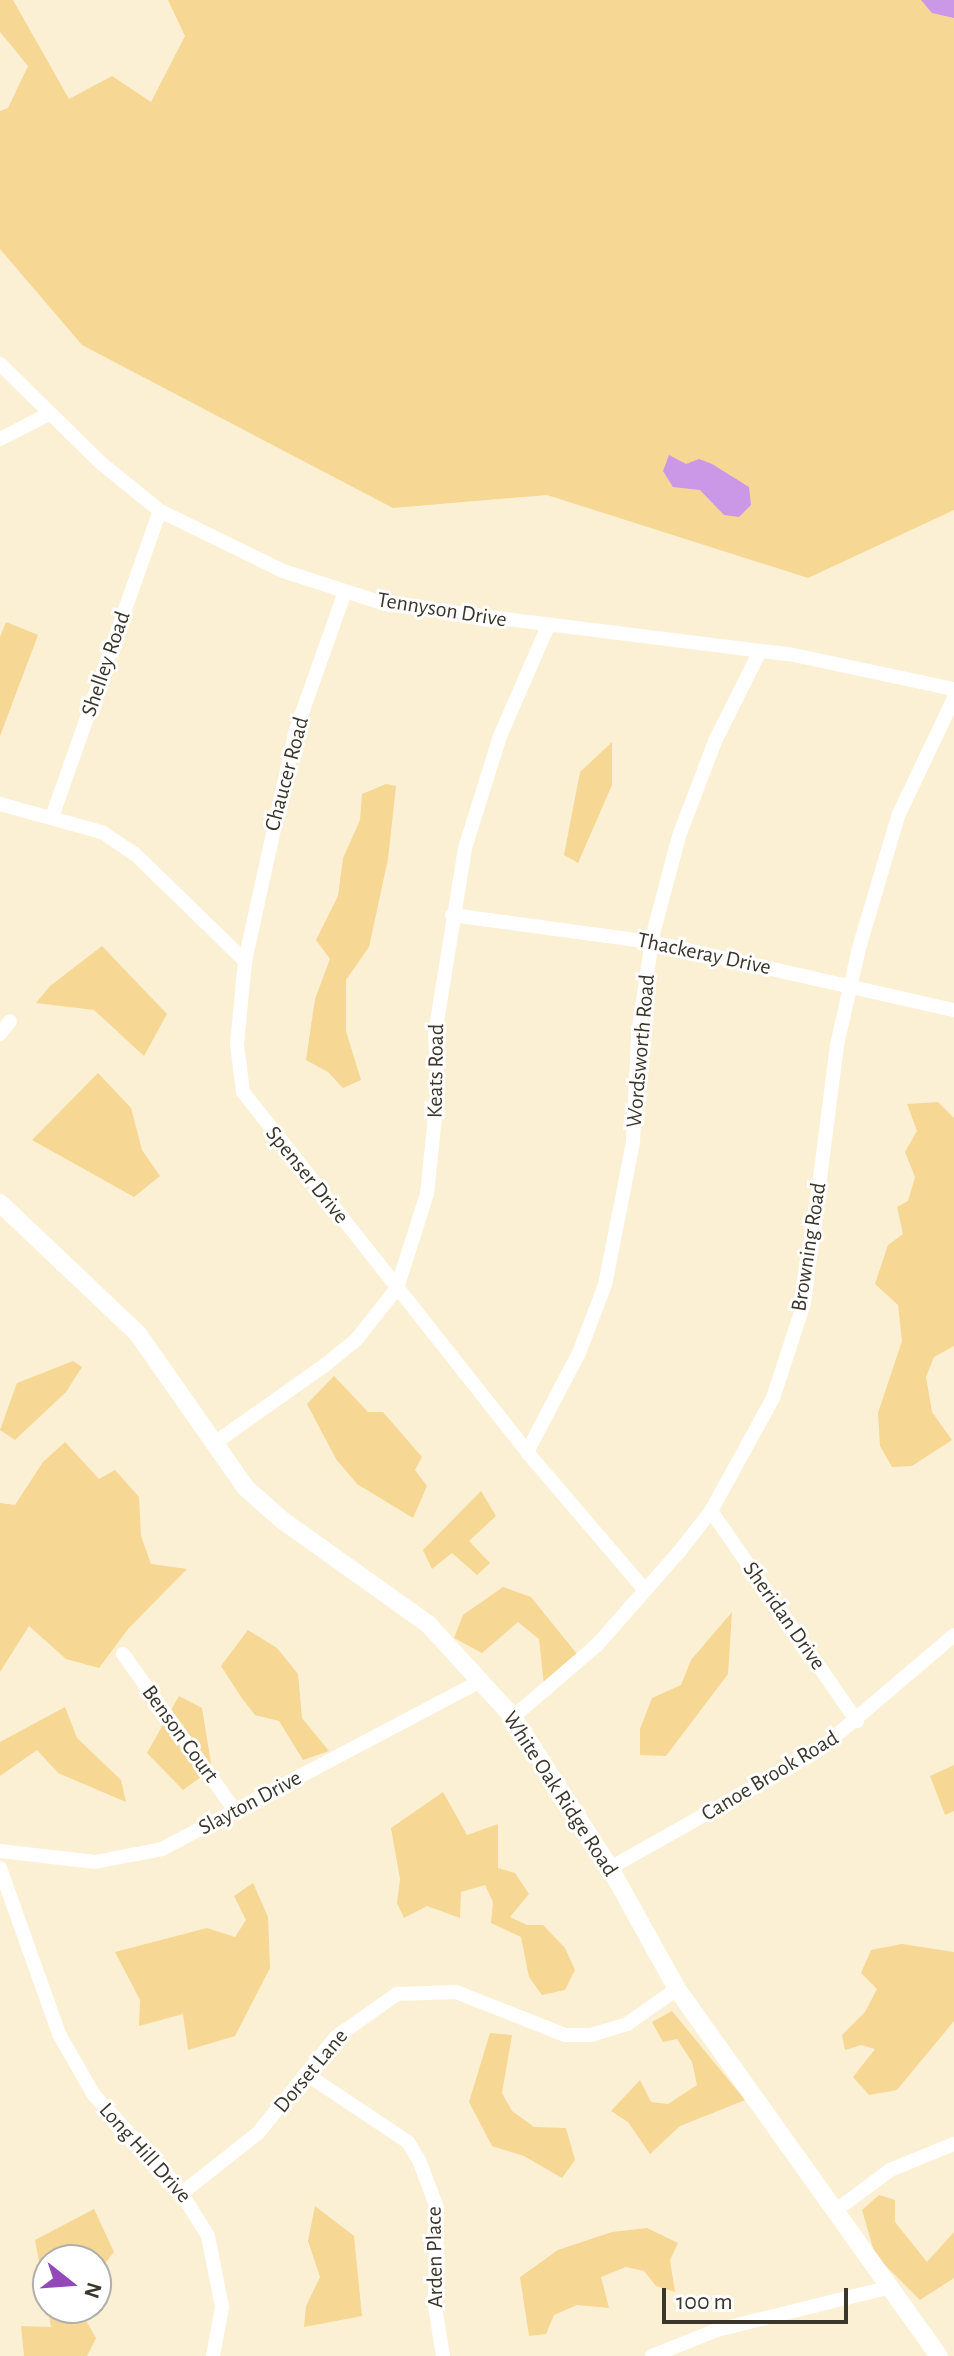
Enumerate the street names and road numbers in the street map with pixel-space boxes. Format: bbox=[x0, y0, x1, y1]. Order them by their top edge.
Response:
street label: Tennyson Drive bbox=[376, 587, 508, 633]
street label: Shelley Road bbox=[76, 608, 136, 720]
street label: Chaucer Road bbox=[259, 714, 315, 834]
street label: Thackeray Drive bbox=[635, 927, 773, 981]
street label: Wordsworth Road bbox=[621, 973, 661, 1129]
street label: Keats Road bbox=[422, 1024, 450, 1118]
street label: Spenser Drive bbox=[260, 1121, 354, 1229]
street label: Browning Road bbox=[786, 1181, 832, 1313]
street label: Sheridan Drive bbox=[737, 1557, 831, 1675]
street label: Benson Court bbox=[136, 1680, 224, 1788]
street label: White Oak Ridge Road bbox=[497, 1706, 623, 1882]
street label: Canoe Brook Road bbox=[697, 1725, 843, 1827]
street label: Slayton Drive bbox=[194, 1765, 306, 1841]
street label: Dorset Lane bbox=[268, 2024, 354, 2118]
street label: Long Hill Drive bbox=[93, 2097, 197, 2209]
street label: Arden Place bbox=[421, 2206, 449, 2308]

